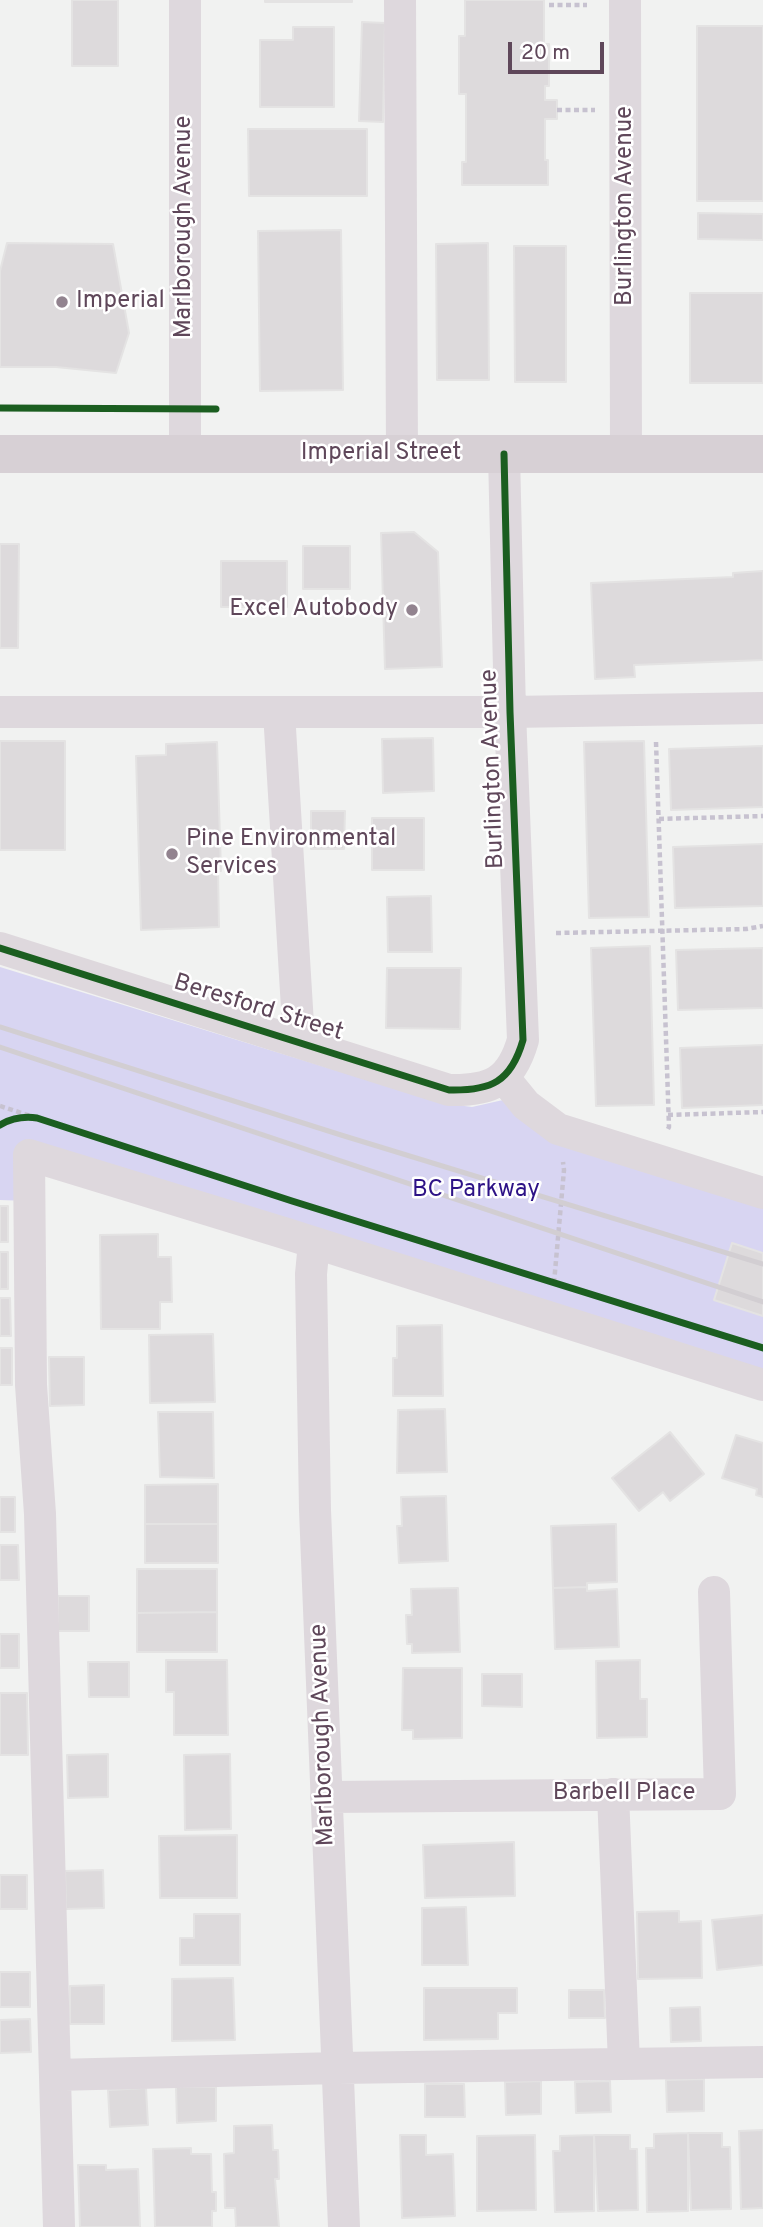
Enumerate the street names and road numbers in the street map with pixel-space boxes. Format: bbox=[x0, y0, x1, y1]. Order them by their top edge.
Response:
street label: Burlington Avenue bbox=[612, 106, 640, 306]
street label: Marlborough Avenue bbox=[171, 116, 199, 338]
street label: Imperial Street bbox=[301, 440, 461, 468]
street label: Burlington Avenue bbox=[476, 669, 512, 869]
street label: Beresford Street bbox=[170, 969, 346, 1049]
street label: Marlborough Avenue bbox=[306, 1623, 342, 1847]
street label: Barbell Place bbox=[553, 1780, 695, 1808]

